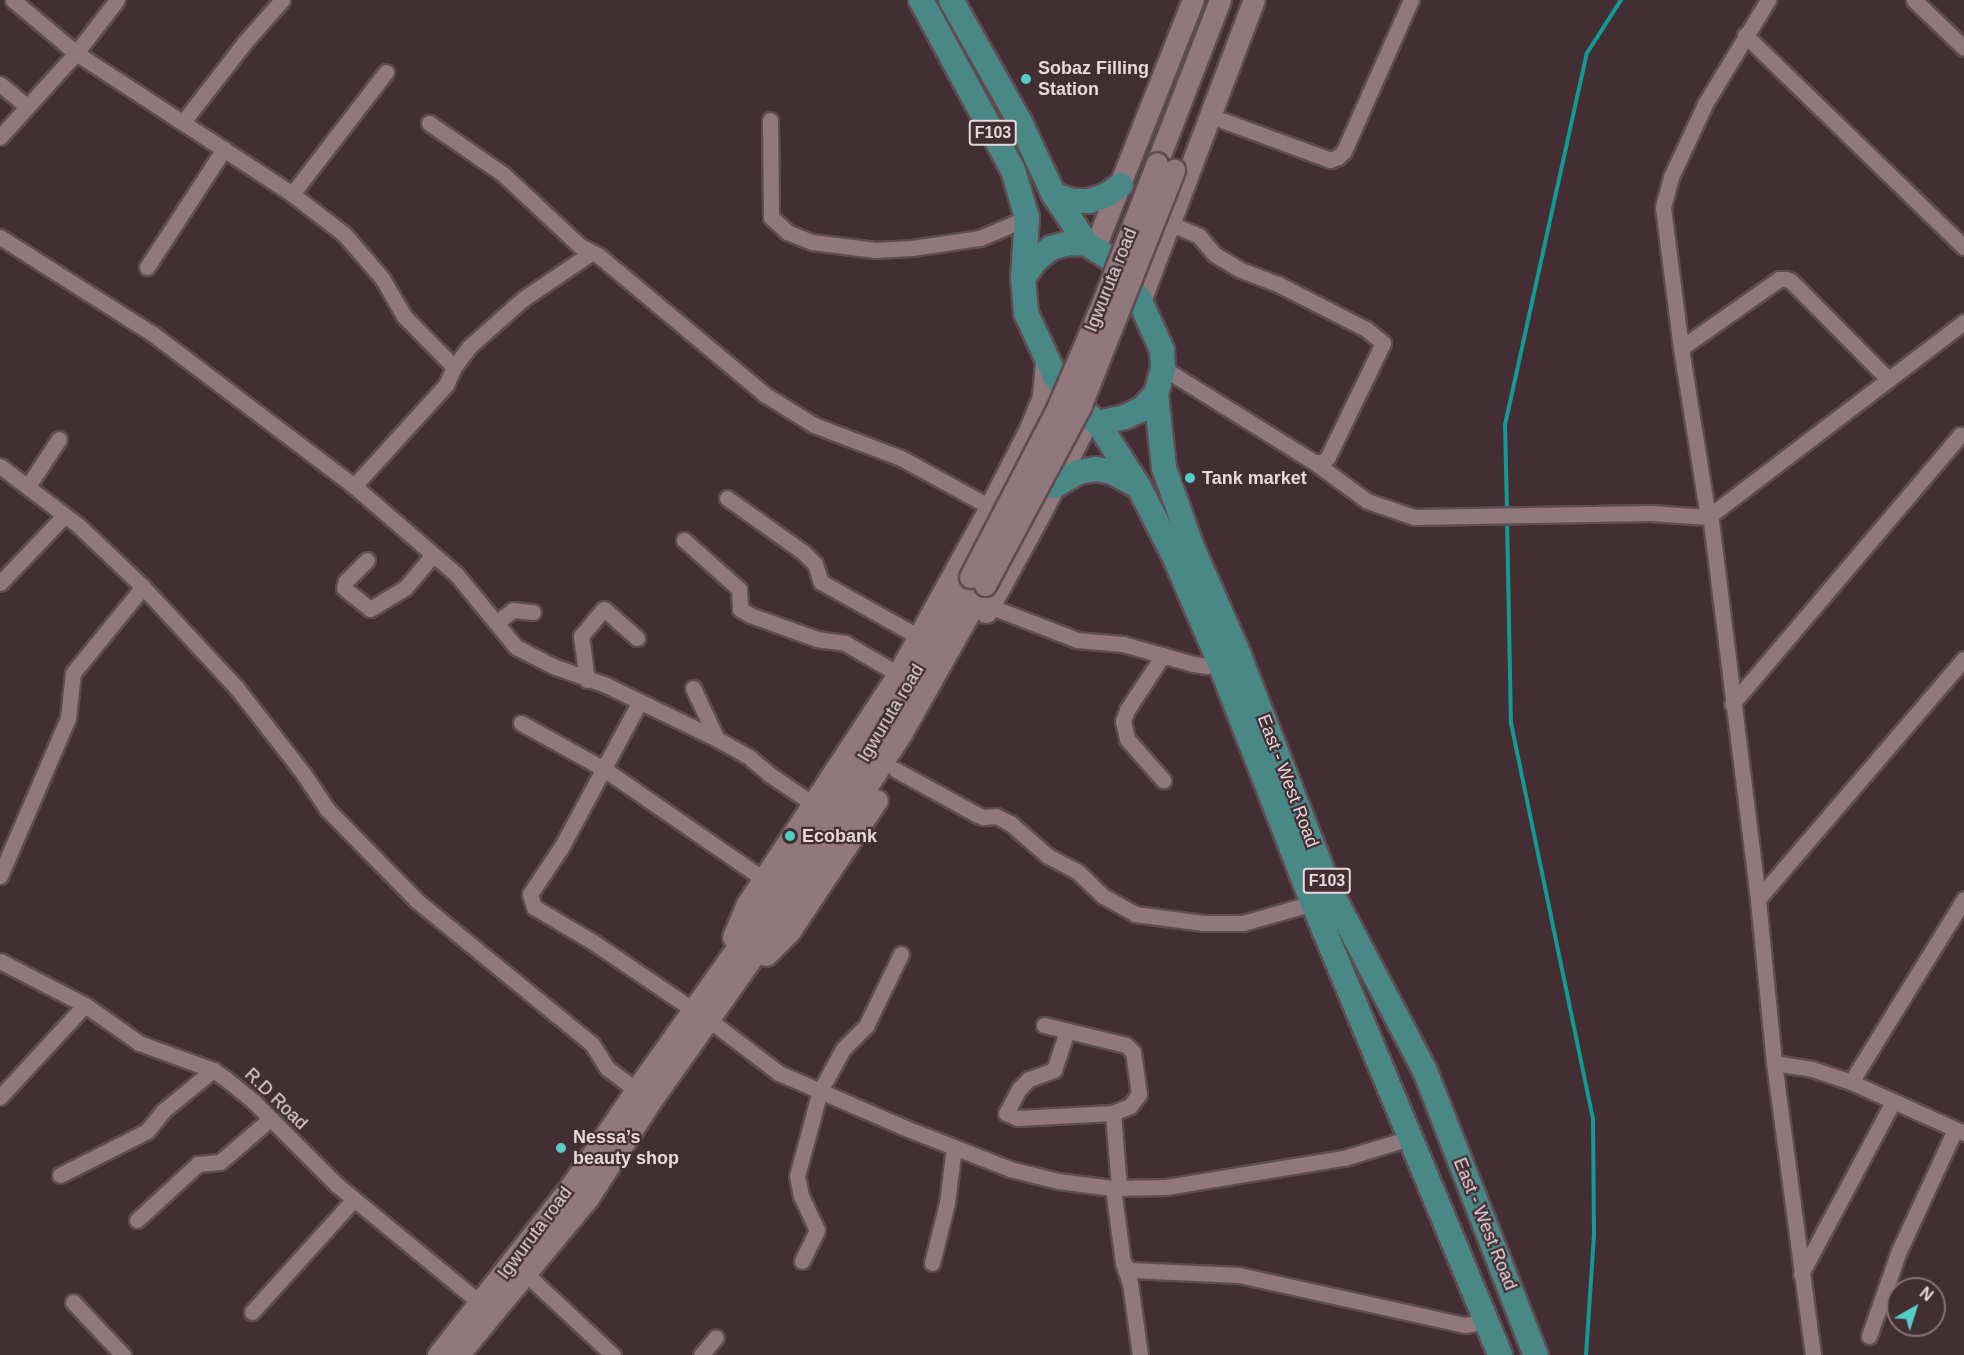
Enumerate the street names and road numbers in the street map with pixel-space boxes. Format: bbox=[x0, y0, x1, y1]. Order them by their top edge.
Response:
road number: F103 bbox=[968, 120, 1018, 146]
street label: Igwuruta road bbox=[1080, 225, 1142, 335]
street label: Igwuruta road bbox=[853, 660, 929, 766]
street label: East - West Road bbox=[1253, 711, 1323, 851]
road number: F103 bbox=[1302, 868, 1352, 894]
street label: R.D Road bbox=[240, 1064, 312, 1134]
street label: East - West Road bbox=[1449, 1155, 1521, 1293]
street label: Igwuruta road bbox=[493, 1183, 577, 1283]

